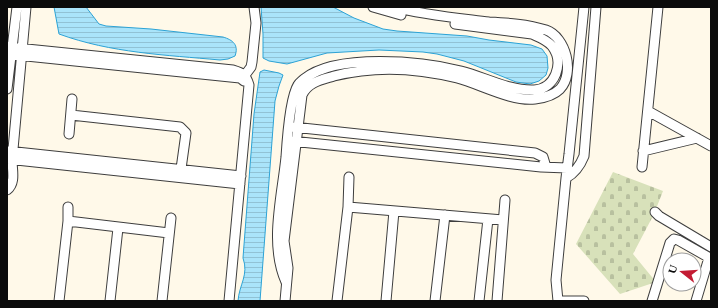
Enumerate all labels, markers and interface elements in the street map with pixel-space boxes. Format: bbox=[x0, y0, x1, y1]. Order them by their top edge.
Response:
north arrow bbox=[662, 252, 702, 292]
text: U bbox=[663, 262, 682, 276]

